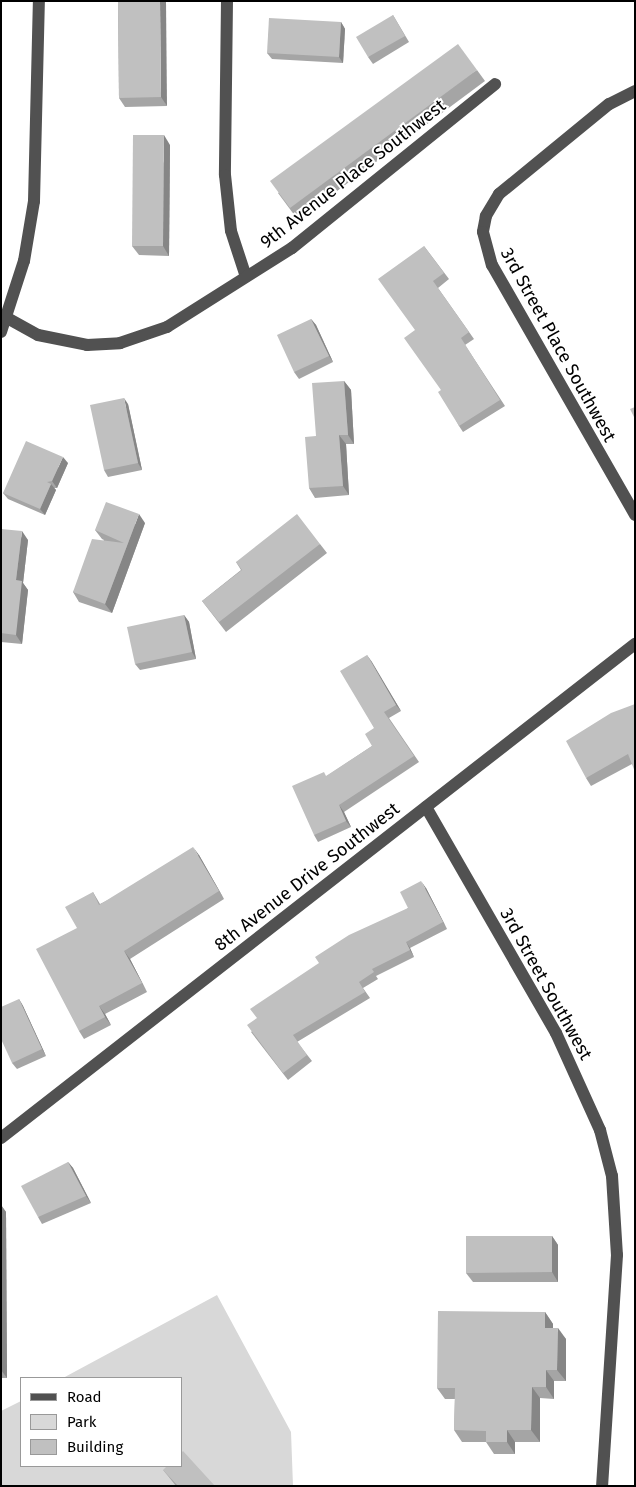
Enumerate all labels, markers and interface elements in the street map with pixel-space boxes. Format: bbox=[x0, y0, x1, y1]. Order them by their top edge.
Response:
street label: 9th Avenue Place Southwest bbox=[256, 95, 450, 253]
street label: 3rd Street Place Southwest bbox=[496, 244, 620, 446]
street label: 8th Avenue Drive Southwest bbox=[210, 798, 404, 956]
street label: 3rd Street Southwest bbox=[495, 904, 597, 1064]
legend bbox=[20, 1377, 182, 1467]
text: Road bbox=[67, 1388, 102, 1406]
text: Park bbox=[67, 1413, 97, 1431]
text: Building bbox=[67, 1438, 123, 1456]

